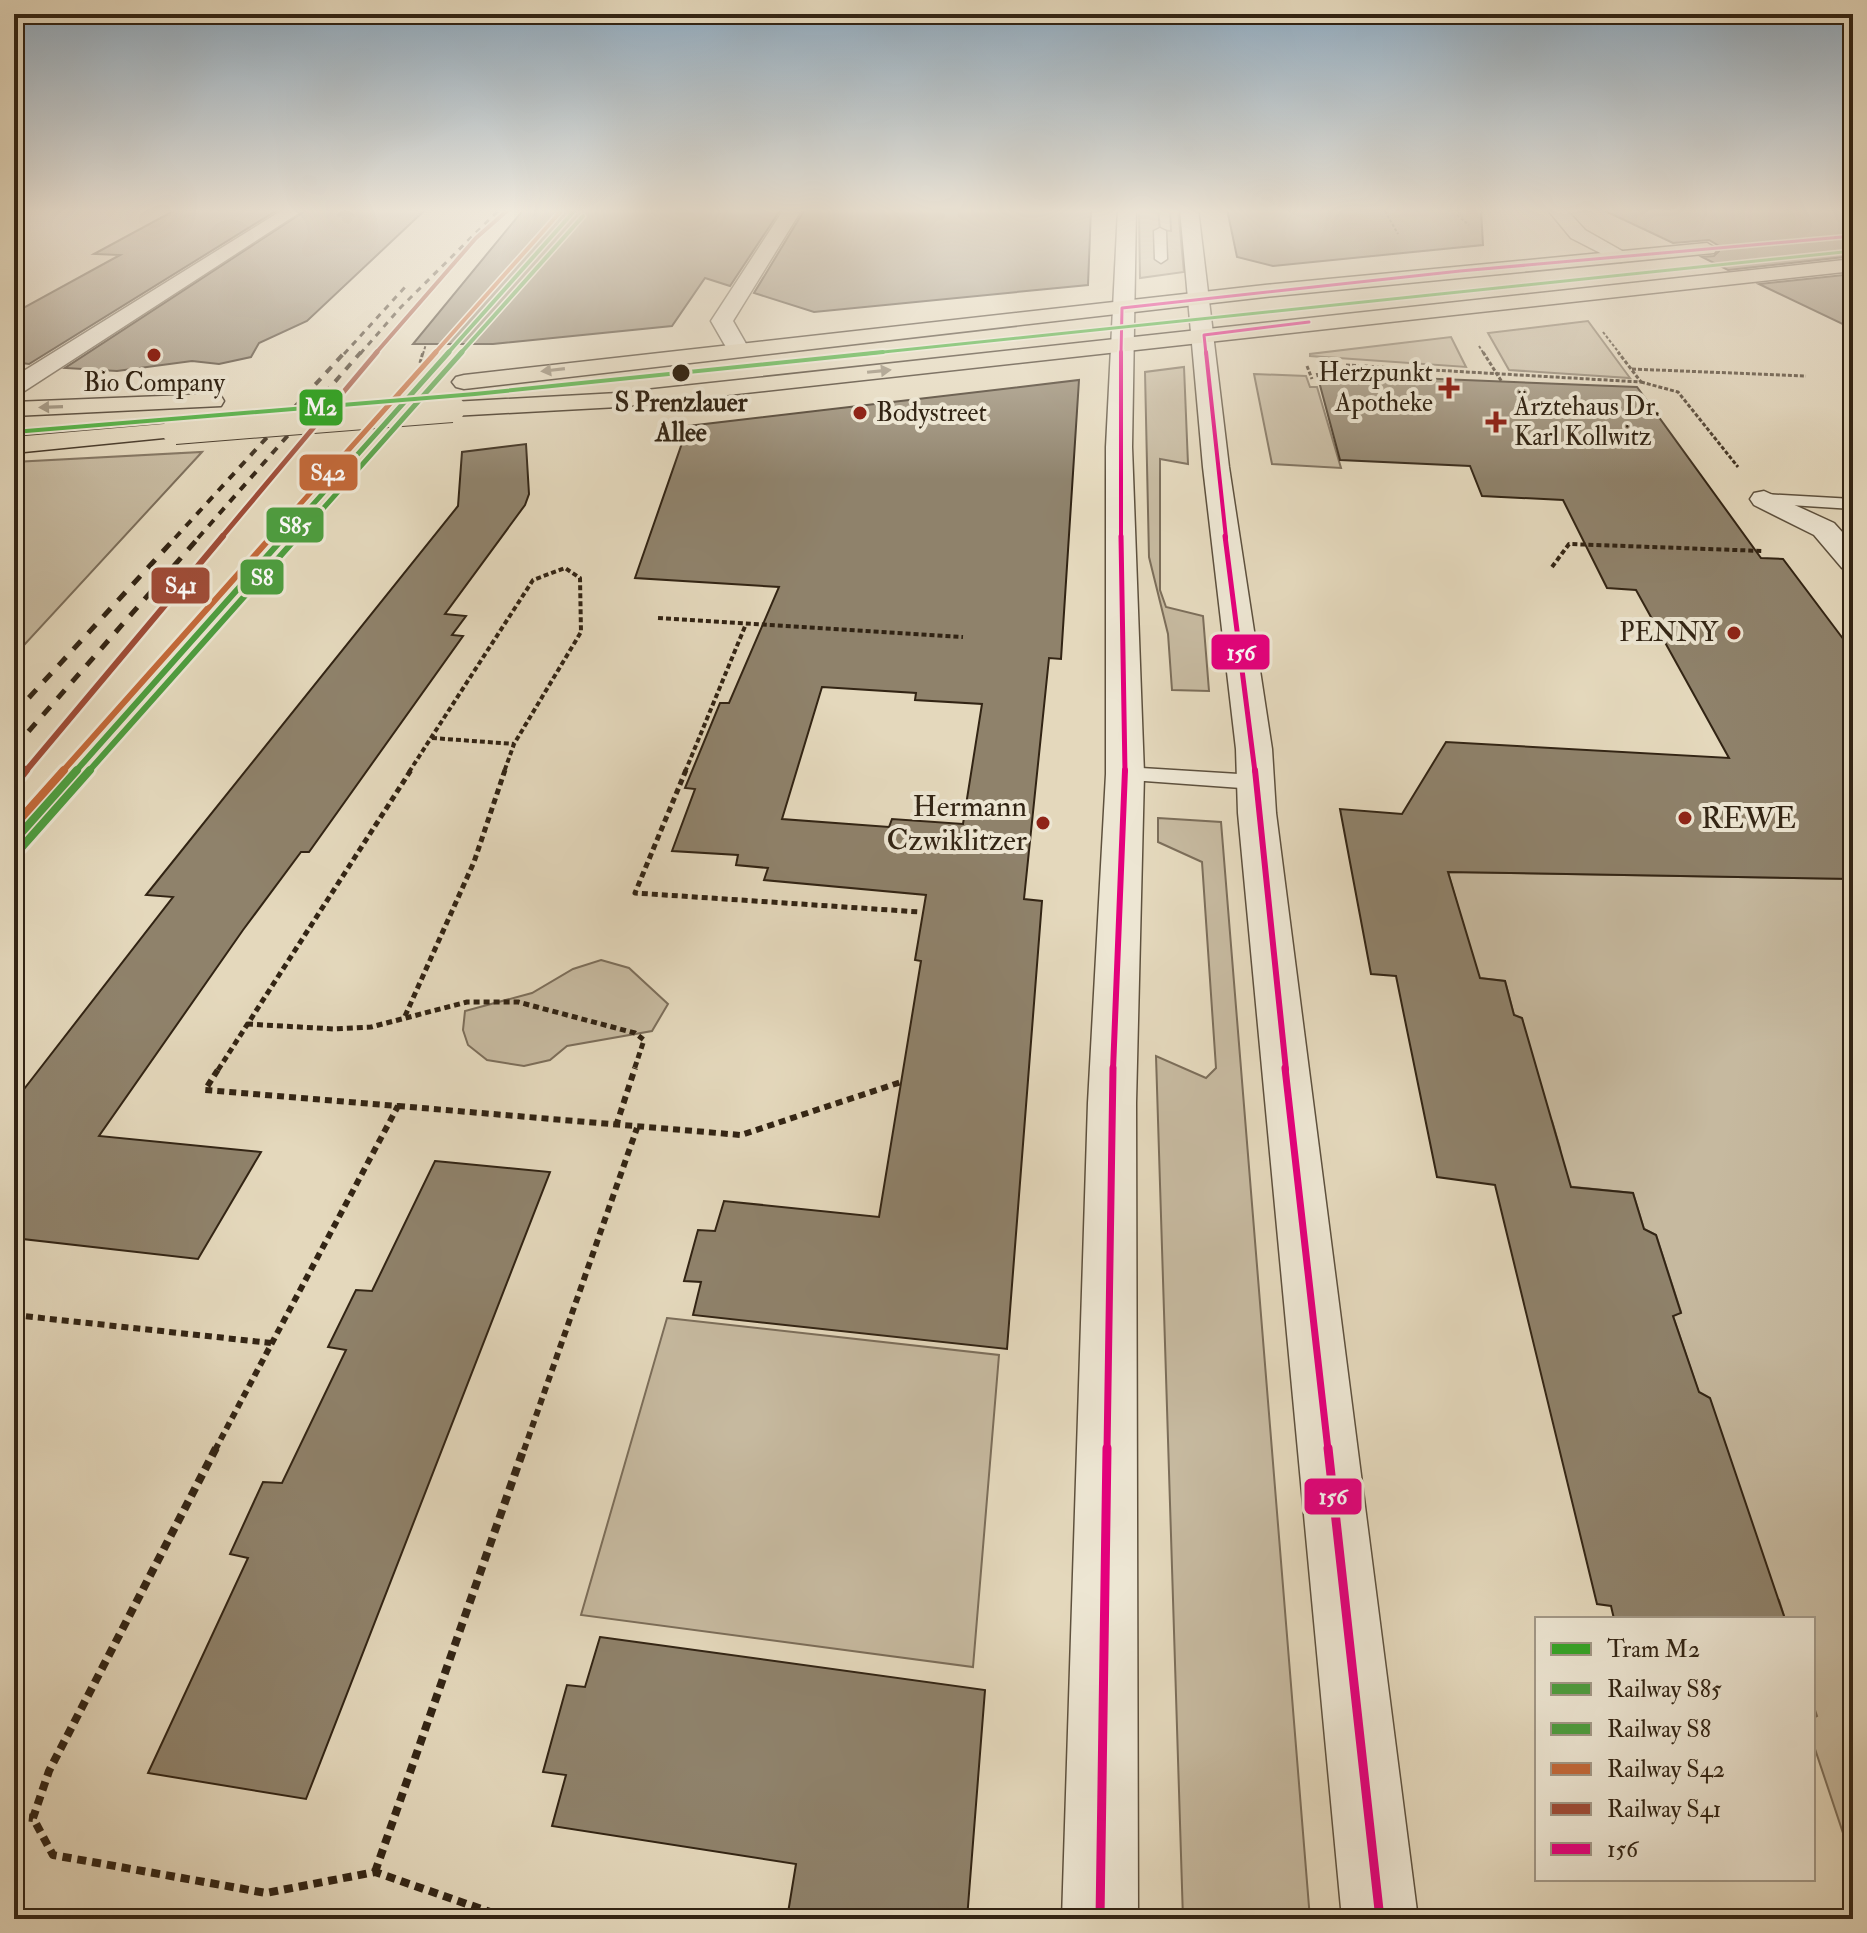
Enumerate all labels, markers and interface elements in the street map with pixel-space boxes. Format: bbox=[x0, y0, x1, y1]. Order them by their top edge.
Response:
marker: Bio Company bbox=[145, 346, 163, 364]
place label: Herzpunkt Apotheke bbox=[1318, 357, 1433, 420]
marker: S Prenzlauer Allee bbox=[670, 362, 692, 384]
one-way arrow bbox=[540, 363, 565, 376]
one-way arrow bbox=[867, 364, 892, 377]
place label: Bio Company bbox=[83, 367, 225, 400]
marker: Herzpunkt Apotheke bbox=[1440, 379, 1458, 397]
place label: S Prenzlauer Allee bbox=[615, 387, 748, 449]
line badge: M2 bbox=[298, 388, 344, 427]
place label: Ärztehaus Dr. Karl Kollwitz bbox=[1513, 390, 1660, 453]
text: M2 bbox=[304, 394, 337, 422]
place label: Bodystreet bbox=[876, 397, 987, 429]
one-way arrow bbox=[38, 401, 63, 414]
marker: Bodystreet bbox=[851, 404, 869, 422]
marker: Ärztehaus Dr. Karl Kollwitz bbox=[1485, 411, 1507, 433]
line badge: S42 bbox=[298, 453, 359, 492]
text: S42 bbox=[310, 459, 346, 487]
line badge: S85 bbox=[265, 506, 325, 544]
text: S85 bbox=[279, 512, 311, 540]
line badge: S8 bbox=[239, 558, 285, 596]
text: S8 bbox=[251, 564, 274, 592]
line badge: S41 bbox=[150, 566, 211, 605]
text: S41 bbox=[165, 572, 197, 600]
place label: PENNY bbox=[1619, 617, 1719, 649]
marker: PENNY bbox=[1725, 624, 1743, 642]
line badge: 156 bbox=[1210, 633, 1271, 671]
text: 156 bbox=[1227, 639, 1257, 667]
place label: Hermann Czwiklitzer bbox=[886, 788, 1027, 859]
place label: REWE bbox=[1701, 800, 1796, 837]
marker: REWE bbox=[1676, 809, 1694, 827]
marker: Hermann Czwiklitzer bbox=[1034, 814, 1052, 832]
line badge: 156 bbox=[1303, 1477, 1363, 1516]
text: 156 bbox=[1319, 1483, 1349, 1511]
legend bbox=[1535, 1617, 1815, 1881]
text: Tram M2 bbox=[1607, 1634, 1700, 1665]
text: Railway S85 bbox=[1607, 1674, 1722, 1705]
text: Railway S8 bbox=[1607, 1714, 1711, 1745]
text: Railway S42 bbox=[1607, 1754, 1725, 1785]
text: Railway S41 bbox=[1607, 1794, 1721, 1825]
text: 156 bbox=[1607, 1834, 1640, 1865]

